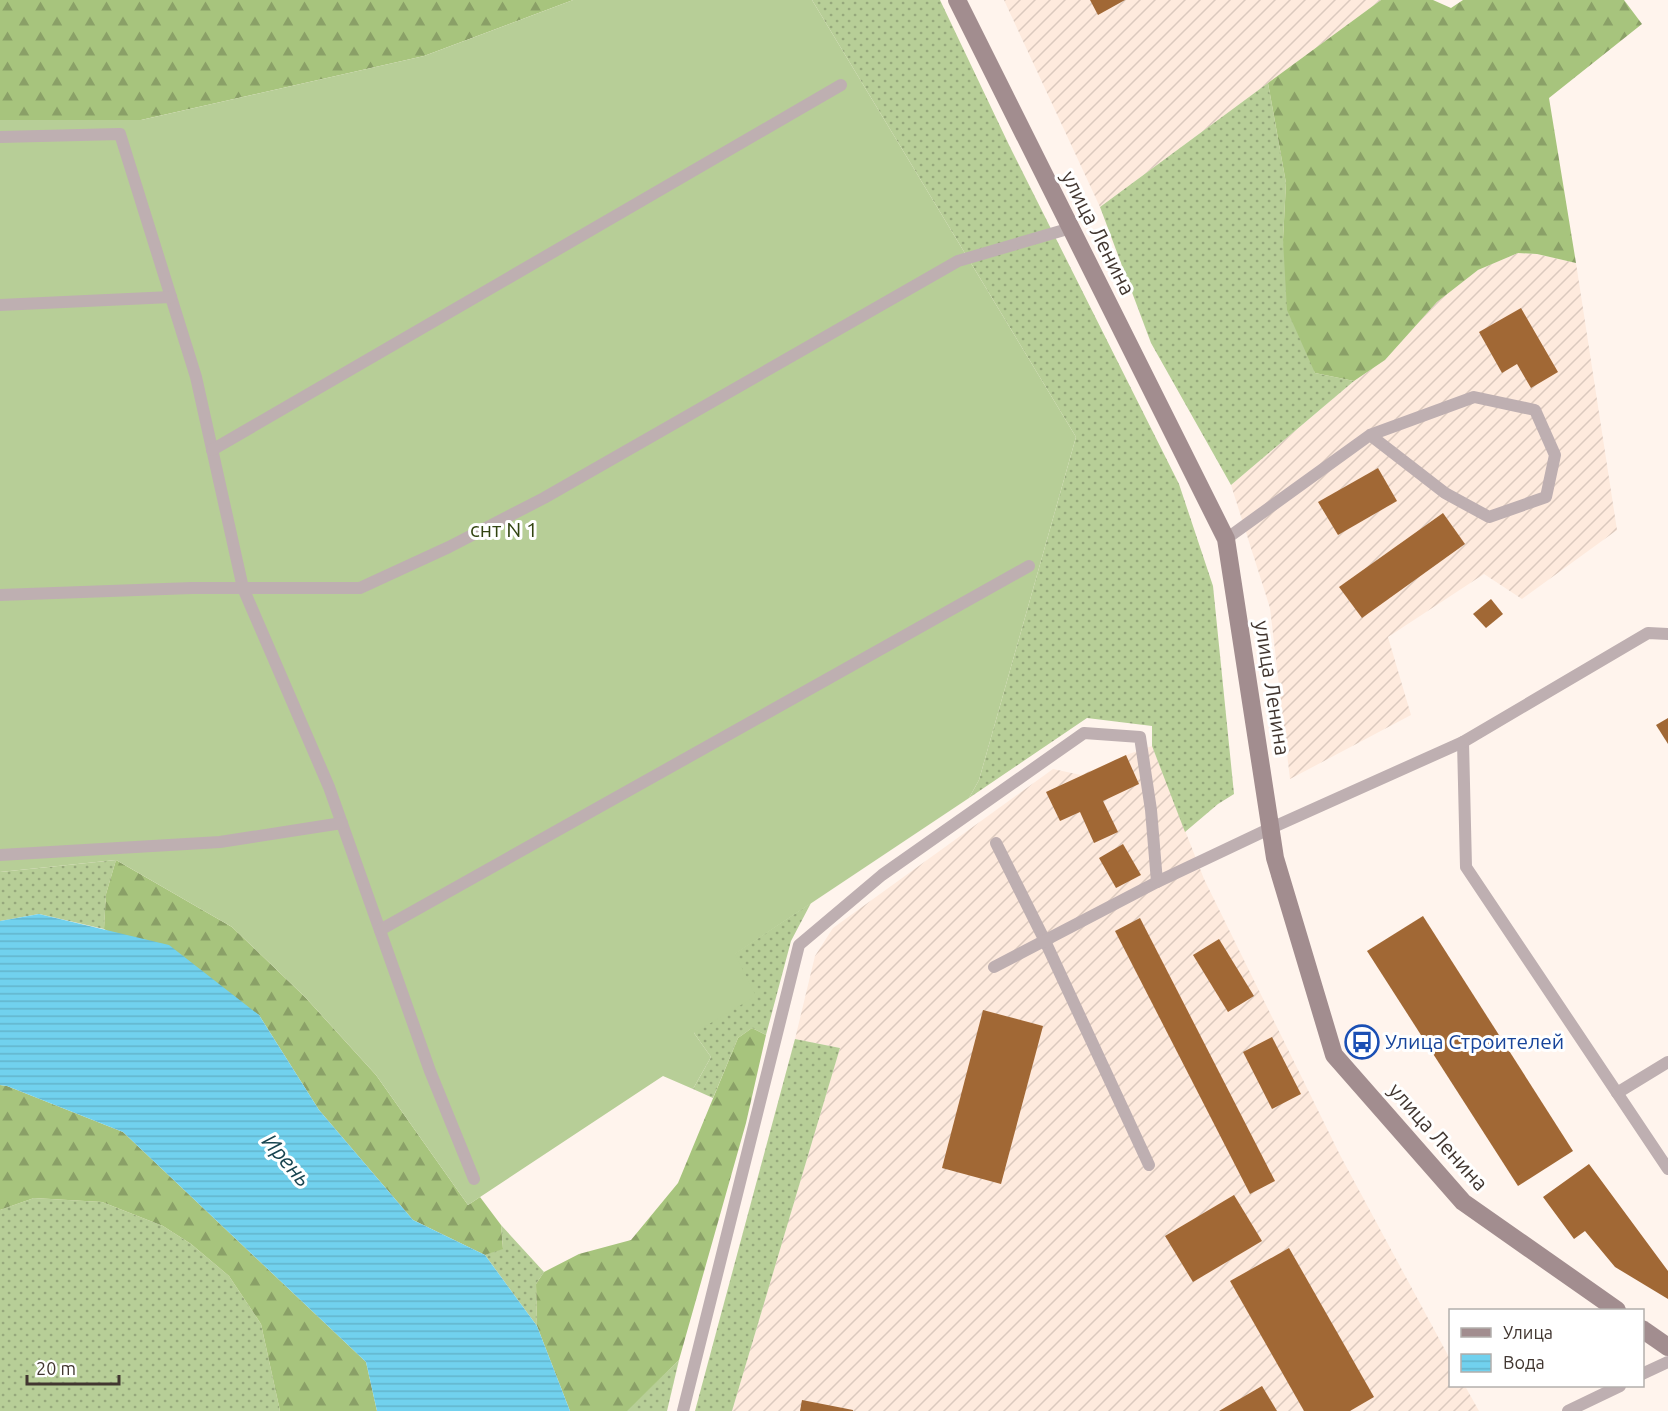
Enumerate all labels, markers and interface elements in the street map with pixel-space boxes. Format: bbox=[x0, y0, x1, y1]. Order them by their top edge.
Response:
street label: улица Ленина bbox=[1057, 166, 1140, 299]
park label: снт N 1 bbox=[470, 517, 538, 541]
street label: улица Ленина bbox=[1250, 619, 1295, 757]
bus stop icon: Улица Строителей bbox=[1344, 1024, 1380, 1060]
place label: Улица Строителей bbox=[1385, 1029, 1564, 1053]
street label: улица Ленина bbox=[1384, 1078, 1493, 1195]
water label: Ирень bbox=[258, 1128, 317, 1191]
legend bbox=[1449, 1309, 1644, 1387]
text: Улица bbox=[1503, 1322, 1553, 1342]
scale bar bbox=[27, 1348, 118, 1386]
text: Вода bbox=[1503, 1352, 1545, 1372]
text: 20 m bbox=[36, 1358, 76, 1378]

